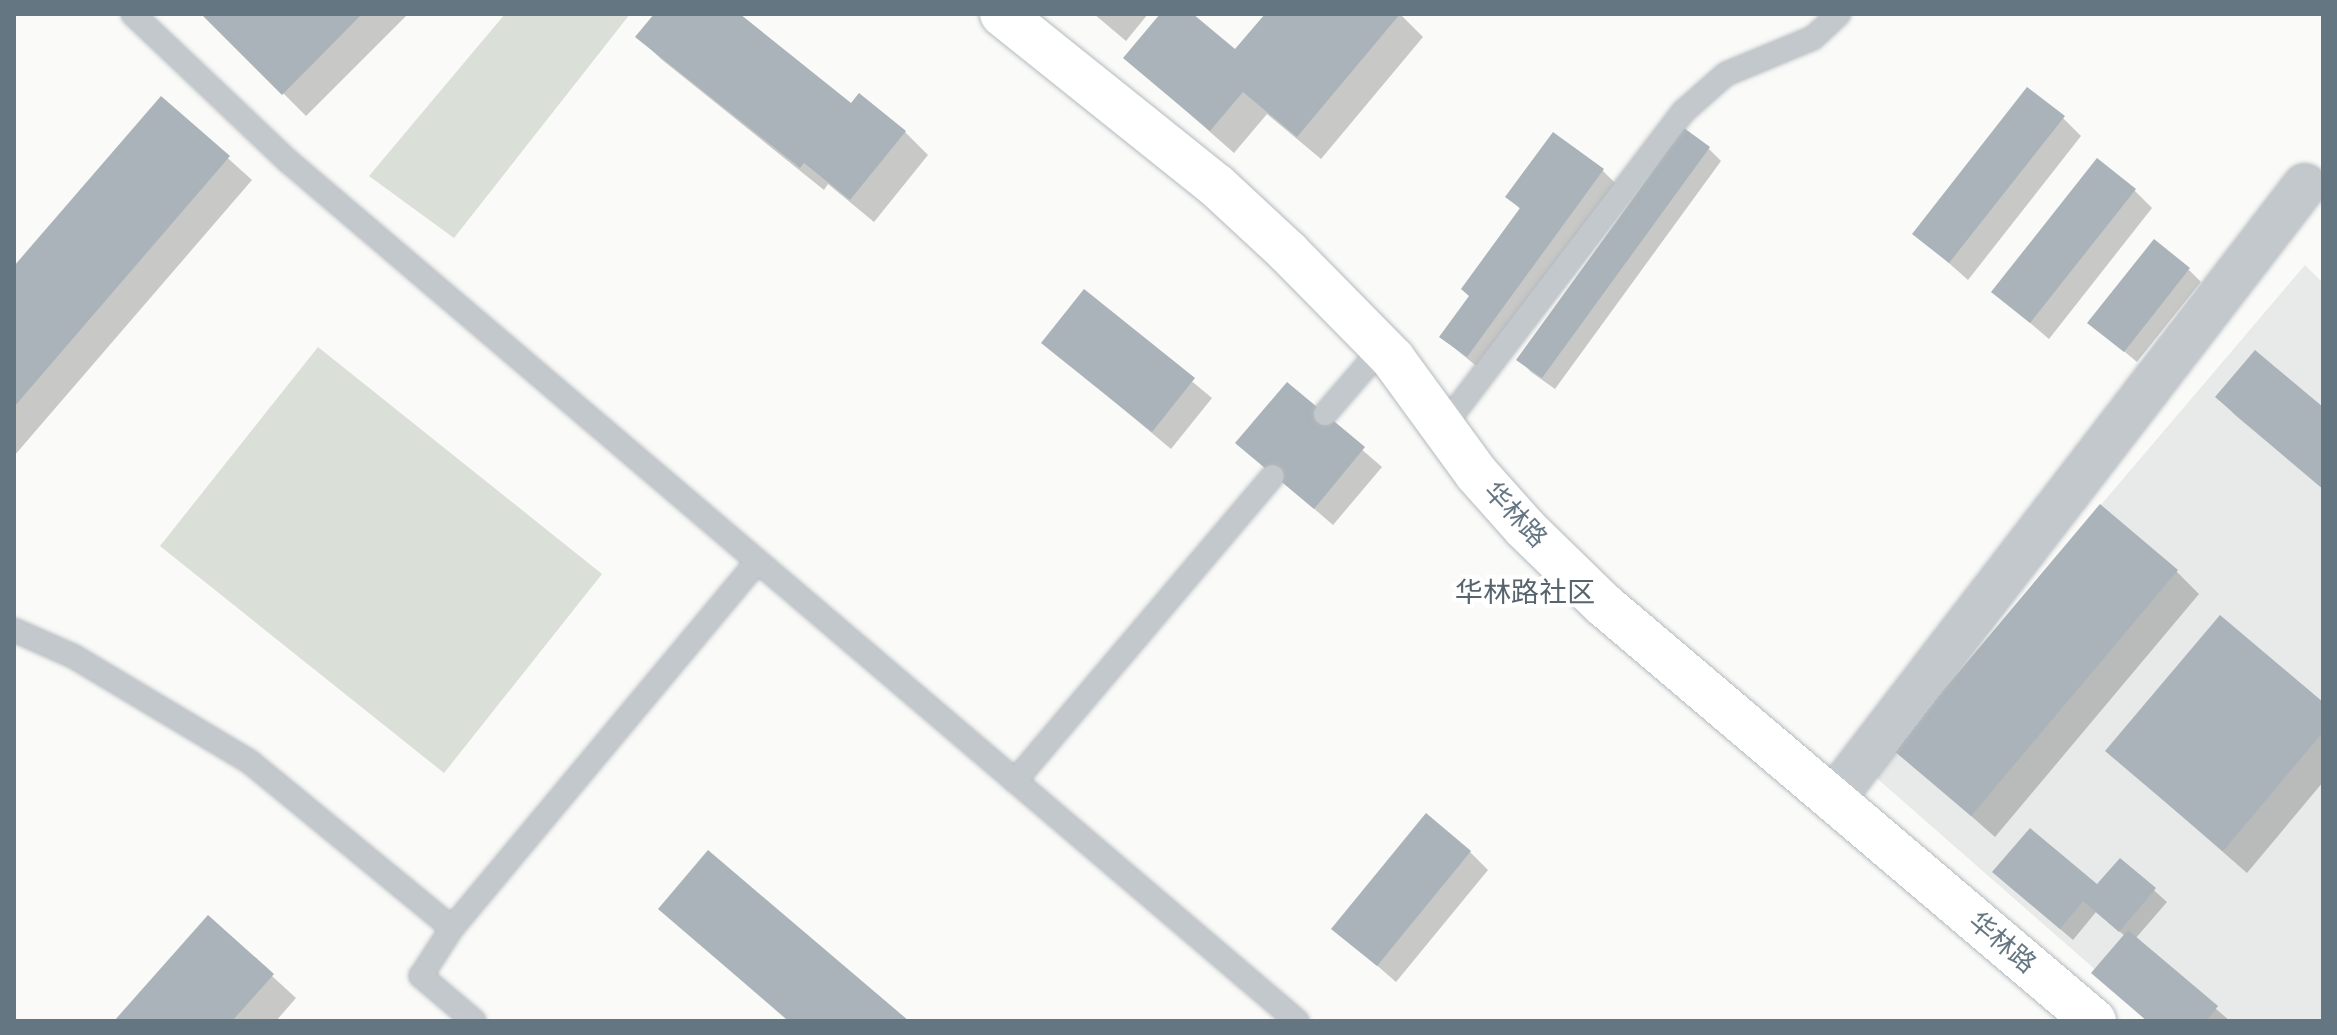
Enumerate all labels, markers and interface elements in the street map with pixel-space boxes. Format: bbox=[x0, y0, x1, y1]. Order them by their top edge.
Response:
street label: 华林路 bbox=[1477, 476, 1553, 554]
district label: 华林路社区 bbox=[1455, 575, 1595, 609]
street label: 华林路 bbox=[1962, 906, 2042, 980]

